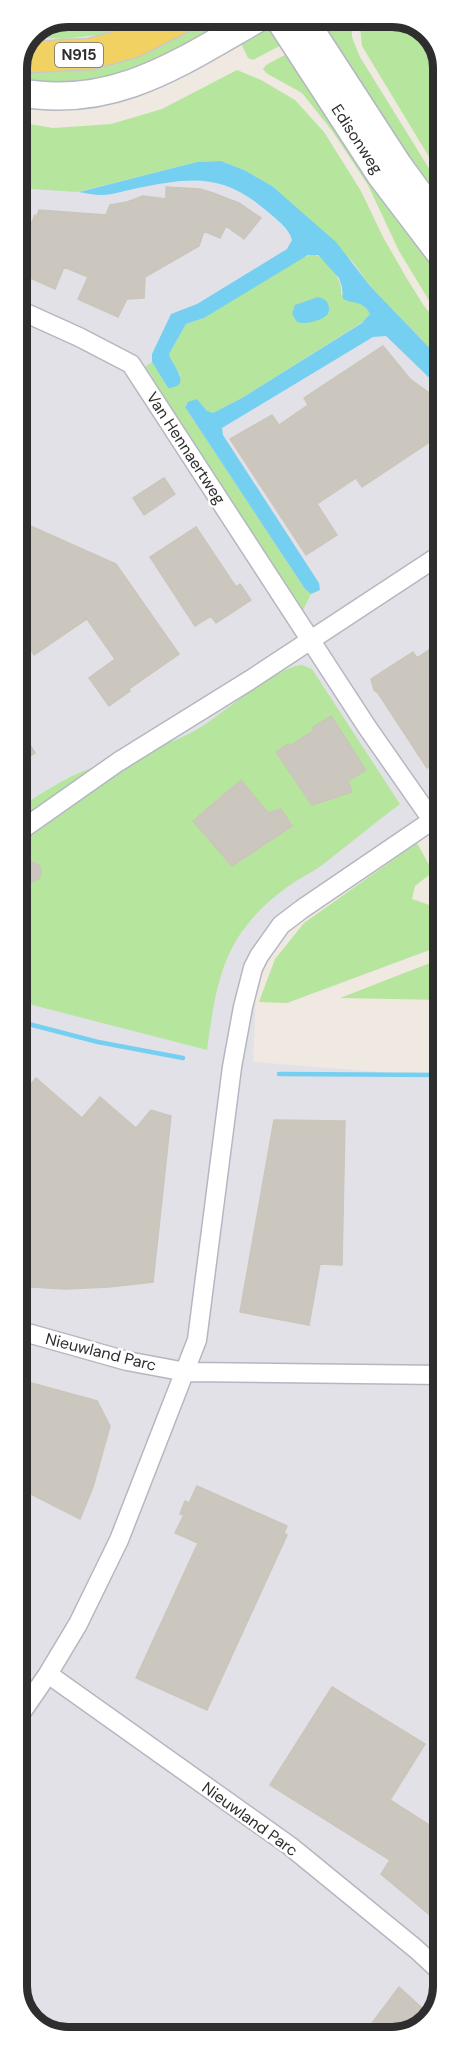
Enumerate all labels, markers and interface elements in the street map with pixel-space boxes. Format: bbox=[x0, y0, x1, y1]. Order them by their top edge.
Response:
road number: N915 bbox=[55, 43, 103, 67]
street label: Edisonweg bbox=[327, 100, 387, 178]
street label: Van Hennaertweg bbox=[142, 388, 230, 508]
street label: Nieuwland Parc bbox=[43, 1328, 159, 1376]
street label: Nieuwland Parc bbox=[198, 1777, 302, 1861]

